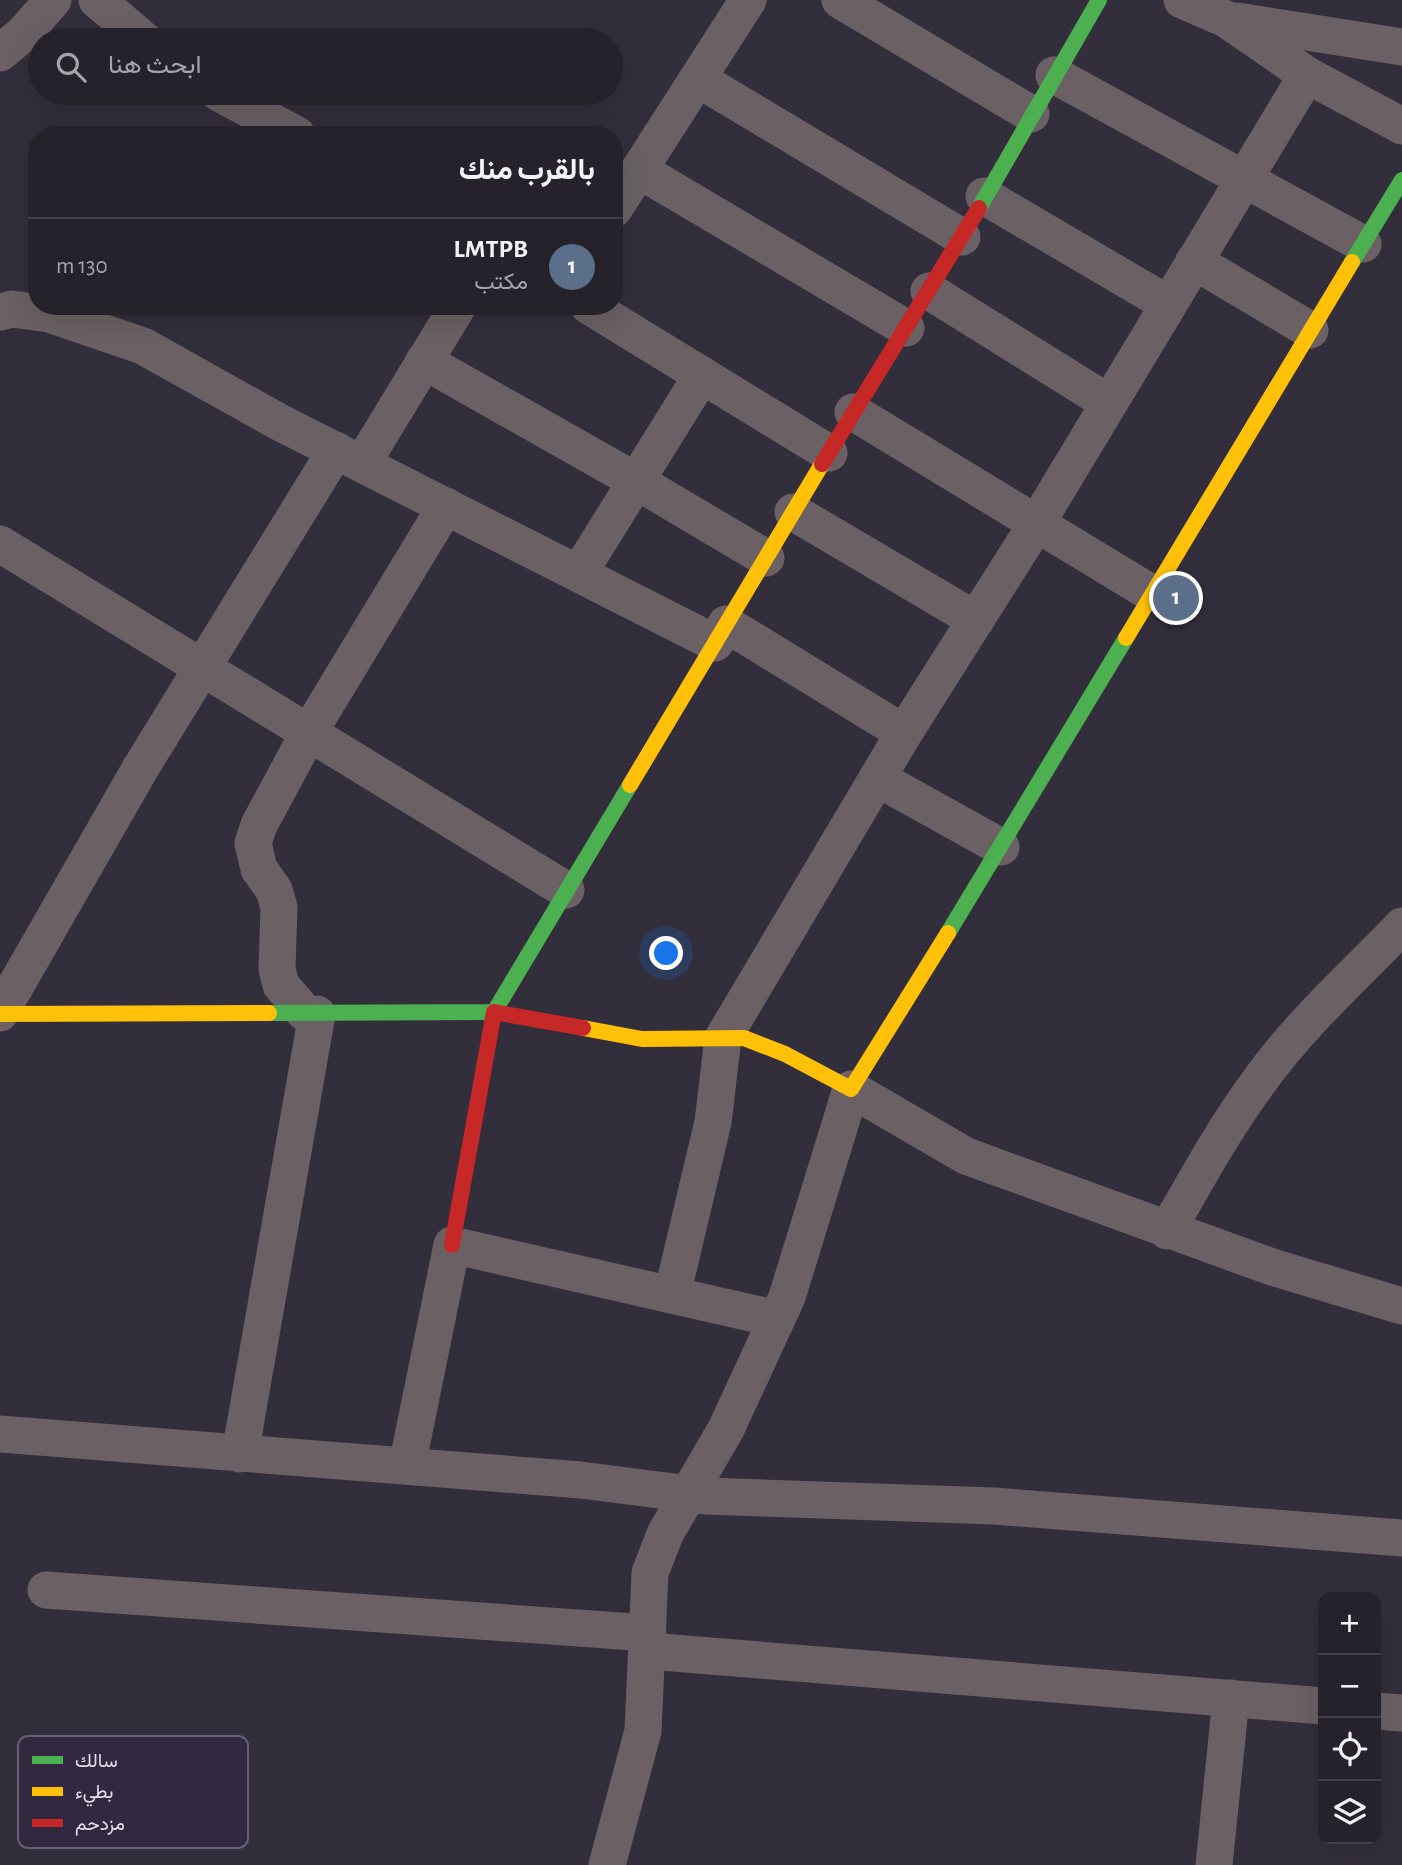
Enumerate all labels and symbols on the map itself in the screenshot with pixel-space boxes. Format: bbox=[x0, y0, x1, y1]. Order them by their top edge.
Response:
pin: 1 bbox=[1153, 572, 1199, 624]
your location bbox=[649, 936, 683, 970]
legend bbox=[18, 1736, 248, 1848]
text: سالك bbox=[75, 1752, 118, 1771]
text: بطيء bbox=[75, 1783, 113, 1807]
text: مزدحم bbox=[75, 1815, 125, 1836]

